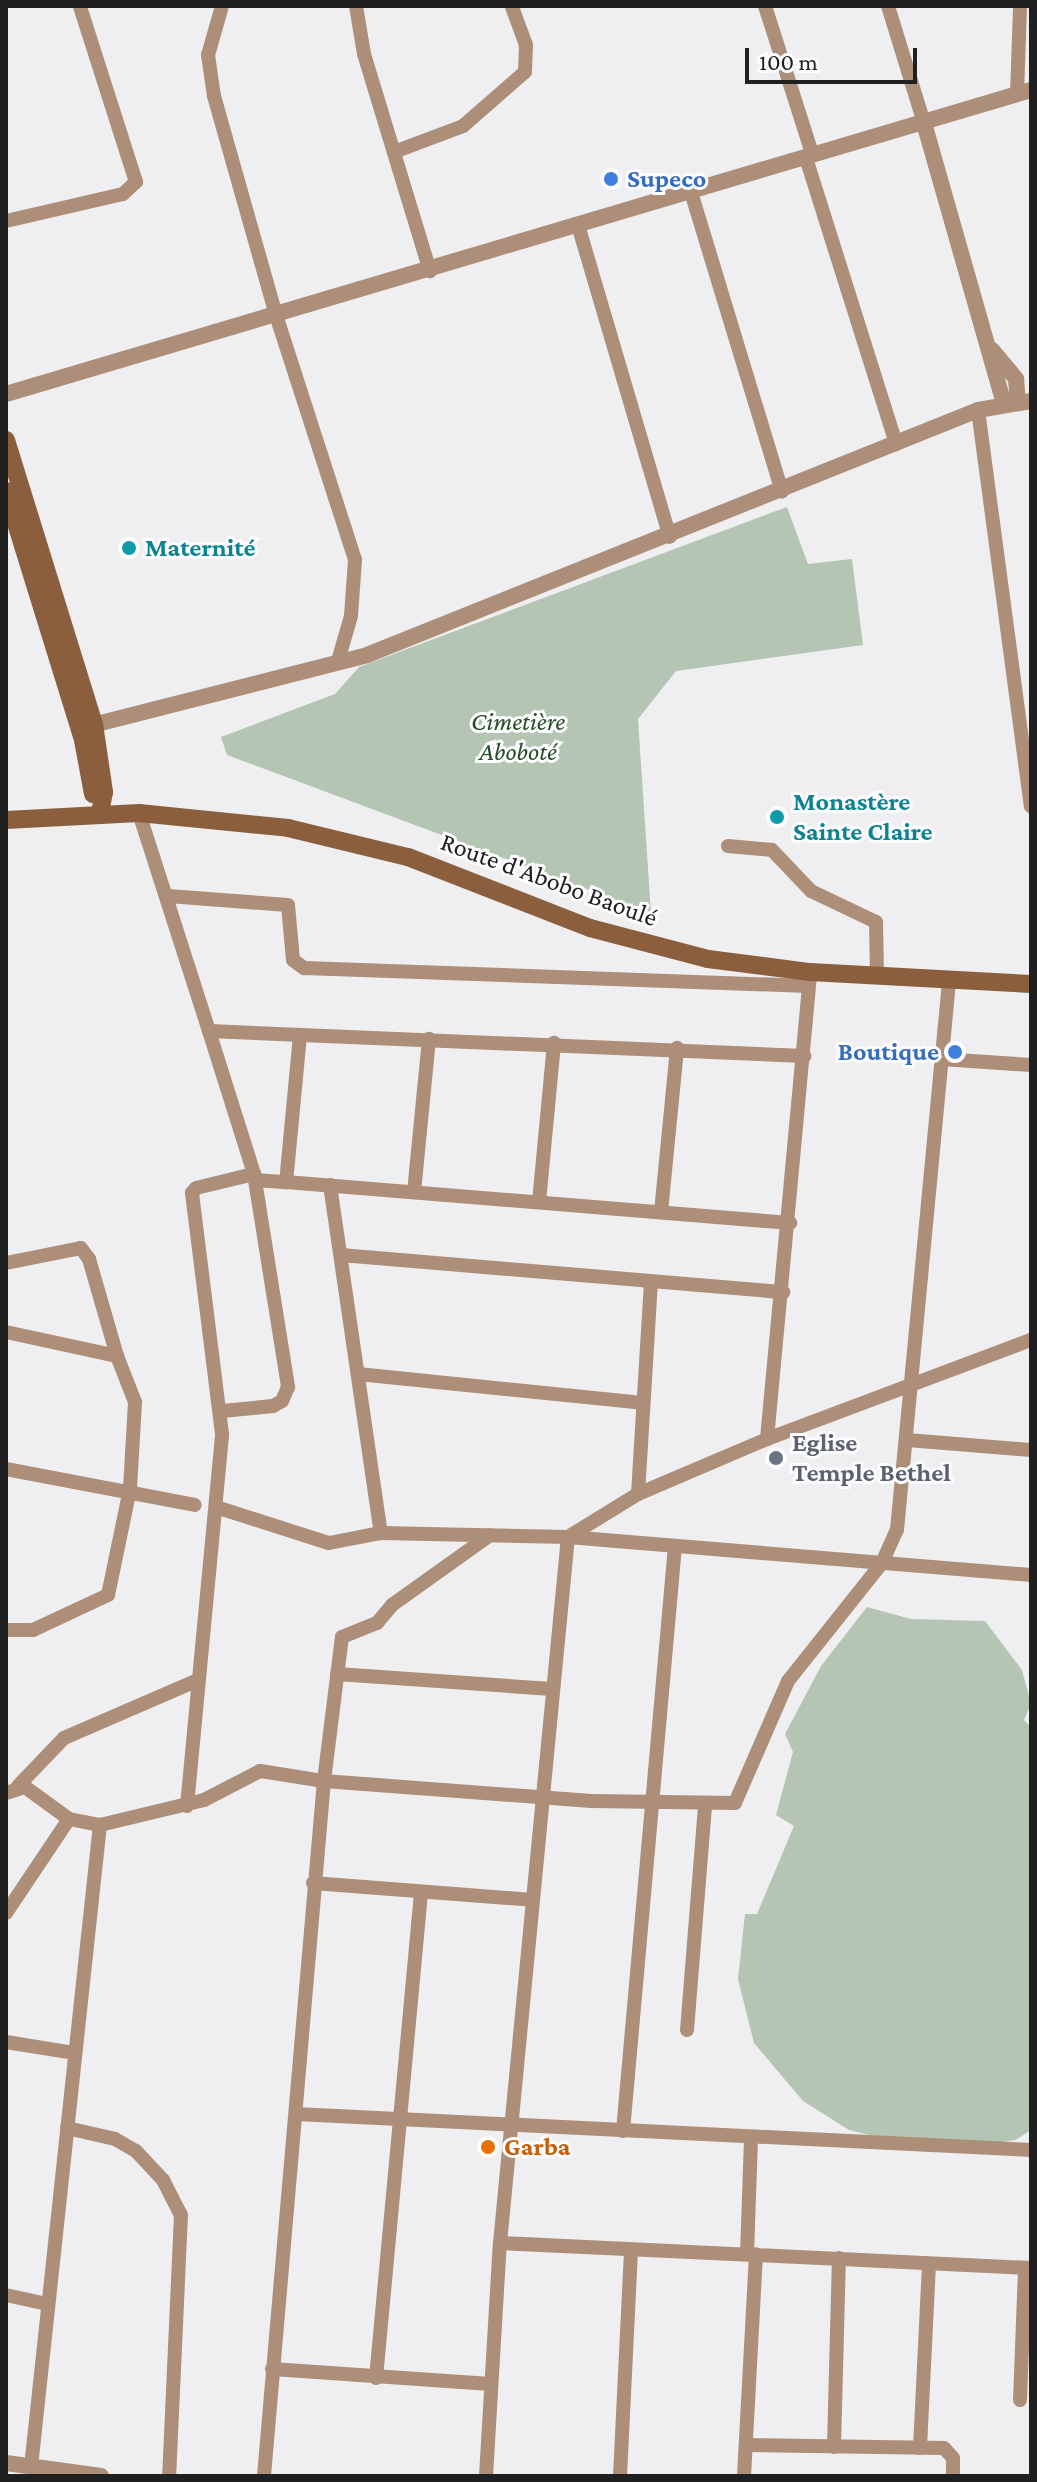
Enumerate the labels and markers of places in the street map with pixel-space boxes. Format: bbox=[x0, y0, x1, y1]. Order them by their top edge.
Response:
place label: Supeco bbox=[627, 163, 706, 195]
marker: Supeco bbox=[602, 170, 620, 188]
place label: Maternité bbox=[145, 532, 255, 564]
marker: Maternité bbox=[120, 539, 138, 557]
place label: Monastère Sainte Claire bbox=[793, 786, 933, 848]
marker: Monastère Sainte Claire bbox=[768, 808, 786, 826]
place label: Boutique bbox=[838, 1036, 939, 1068]
marker: Boutique bbox=[946, 1043, 964, 1061]
place label: Eglise Temple Bethel bbox=[792, 1427, 951, 1488]
marker: Eglise Temple Bethel bbox=[767, 1449, 785, 1467]
place label: Garba bbox=[504, 2131, 570, 2163]
marker: Garba bbox=[479, 2138, 497, 2156]

